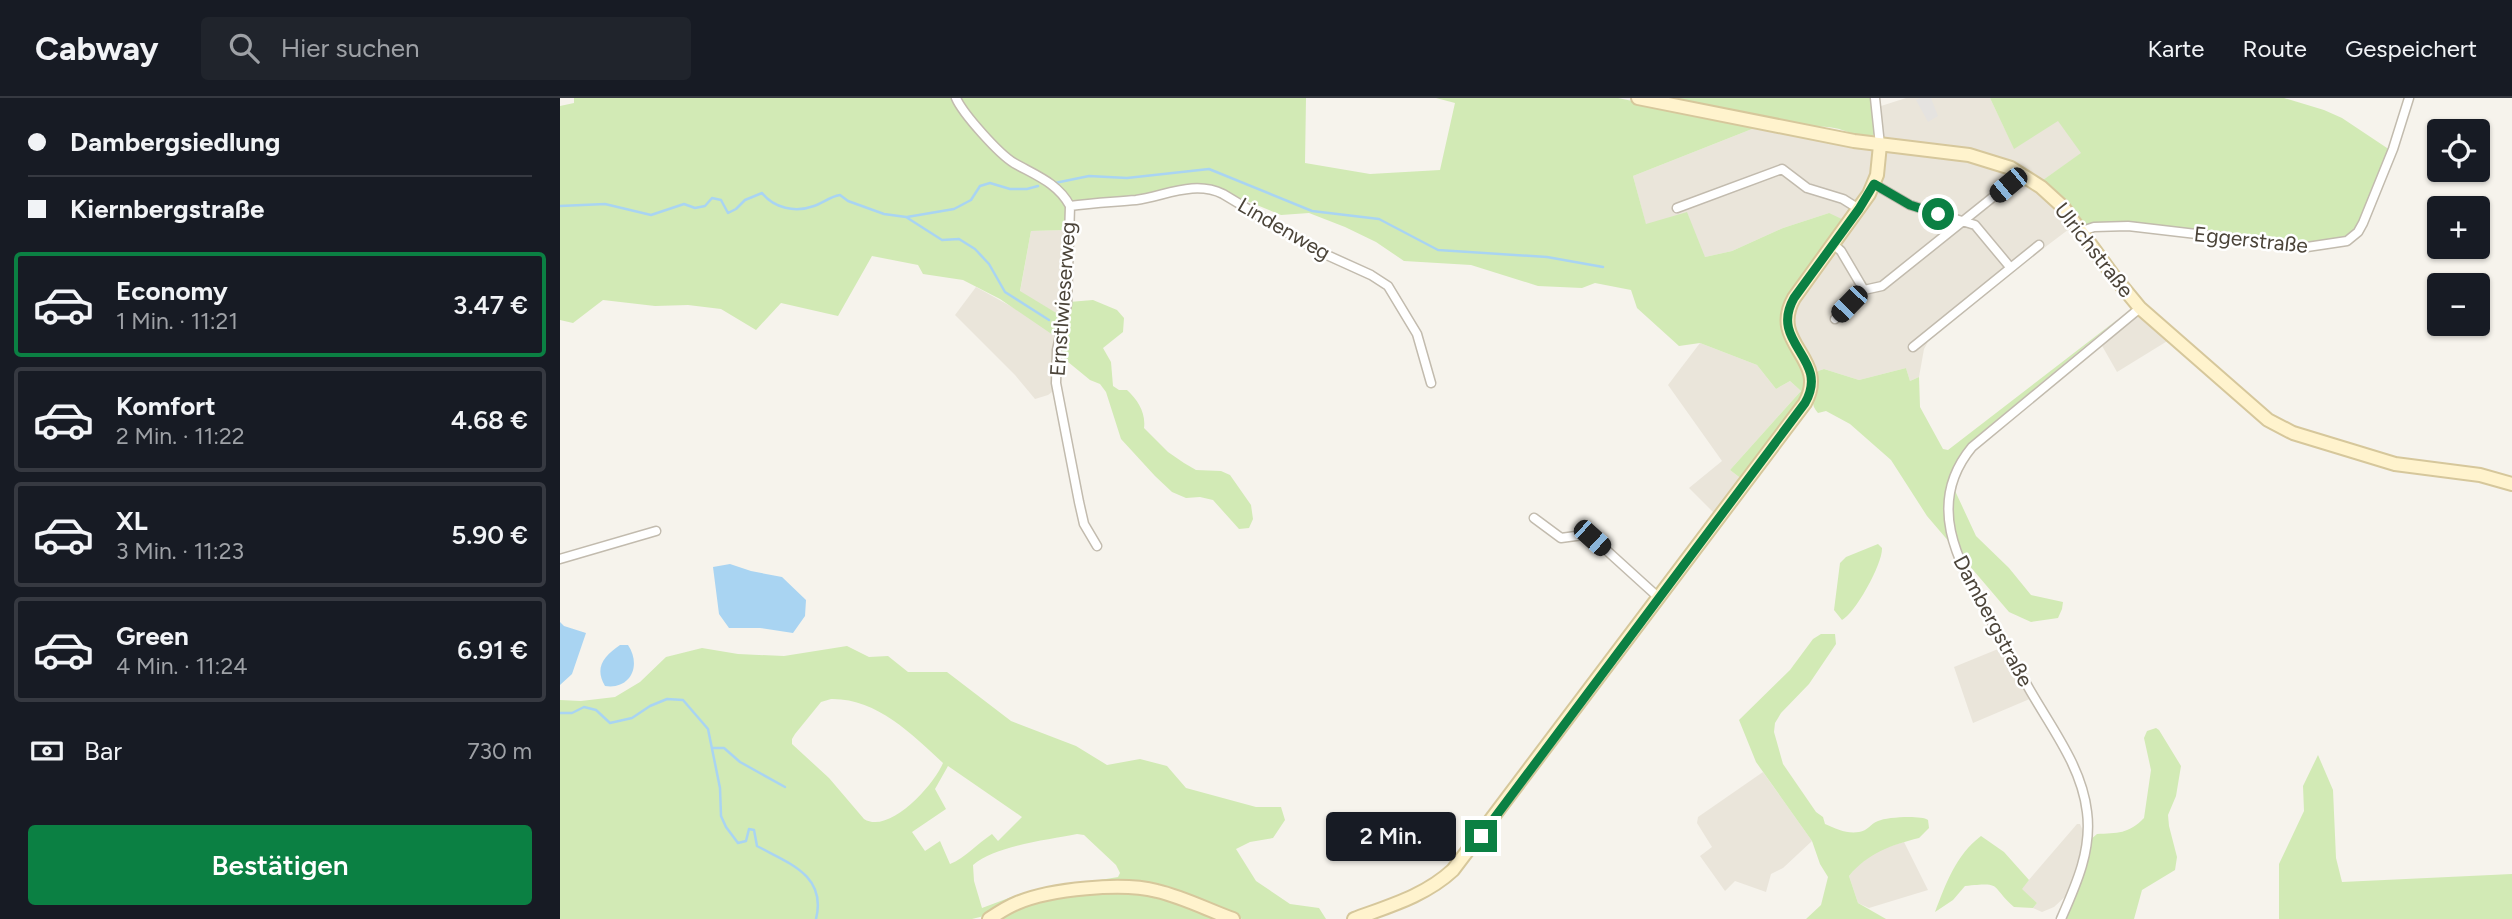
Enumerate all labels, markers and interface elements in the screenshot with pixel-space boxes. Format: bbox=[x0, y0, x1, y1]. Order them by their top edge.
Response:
search box bbox=[201, 17, 691, 80]
text: Cabway bbox=[35, 29, 159, 68]
icon: search bbox=[225, 29, 263, 67]
text: Hier suchen bbox=[281, 32, 420, 64]
text: Karte bbox=[2148, 34, 2204, 63]
text: Route bbox=[2242, 34, 2307, 63]
text: Gespeichert bbox=[2345, 34, 2477, 63]
map controls bbox=[2427, 119, 2490, 336]
button: locate bbox=[2427, 119, 2490, 182]
text: Dambergsiedlung bbox=[70, 126, 280, 158]
car bbox=[1986, 163, 2031, 207]
street label: Lindenweg bbox=[1233, 192, 1335, 265]
text: Kiernbergstraße bbox=[70, 193, 264, 225]
button: + bbox=[2427, 196, 2490, 259]
street label: Ulrichstraße bbox=[2050, 197, 2139, 302]
route start bbox=[1922, 198, 1954, 230]
street label: Ernstlwieserweg bbox=[1045, 221, 1080, 377]
street label: Eggerstraße bbox=[2193, 221, 2309, 258]
icon: car bbox=[32, 273, 95, 336]
button: − bbox=[2427, 273, 2490, 336]
text: Economy bbox=[116, 275, 228, 307]
car bbox=[1827, 282, 1872, 326]
text: 3.47 € bbox=[453, 289, 528, 321]
text: 1 Min. · 11:21 bbox=[116, 307, 238, 335]
icon: car bbox=[32, 388, 95, 451]
text: Komfort bbox=[116, 390, 216, 422]
text: 4.68 € bbox=[451, 404, 528, 436]
text: 2 Min. · 11:22 bbox=[116, 422, 245, 450]
icon: car bbox=[32, 503, 95, 566]
text: XL bbox=[116, 505, 148, 537]
car bbox=[1570, 516, 1615, 560]
text: 5.90 € bbox=[451, 519, 528, 551]
text: 3 Min. · 11:23 bbox=[116, 537, 244, 565]
street label: Dambergstraße bbox=[1948, 551, 2039, 691]
icon: car bbox=[32, 618, 95, 681]
text: Green bbox=[116, 620, 189, 652]
text: 6.91 € bbox=[457, 634, 528, 666]
text: 4 Min. · 11:24 bbox=[116, 652, 248, 680]
icon: cash bbox=[28, 732, 66, 770]
text: Bar bbox=[84, 735, 122, 767]
text: 730 m bbox=[467, 737, 532, 765]
callout: 2 Min. bbox=[1327, 812, 1457, 860]
route end bbox=[1465, 820, 1497, 852]
text: 2 Min. bbox=[1360, 822, 1422, 850]
button: Bestätigen bbox=[28, 825, 532, 905]

